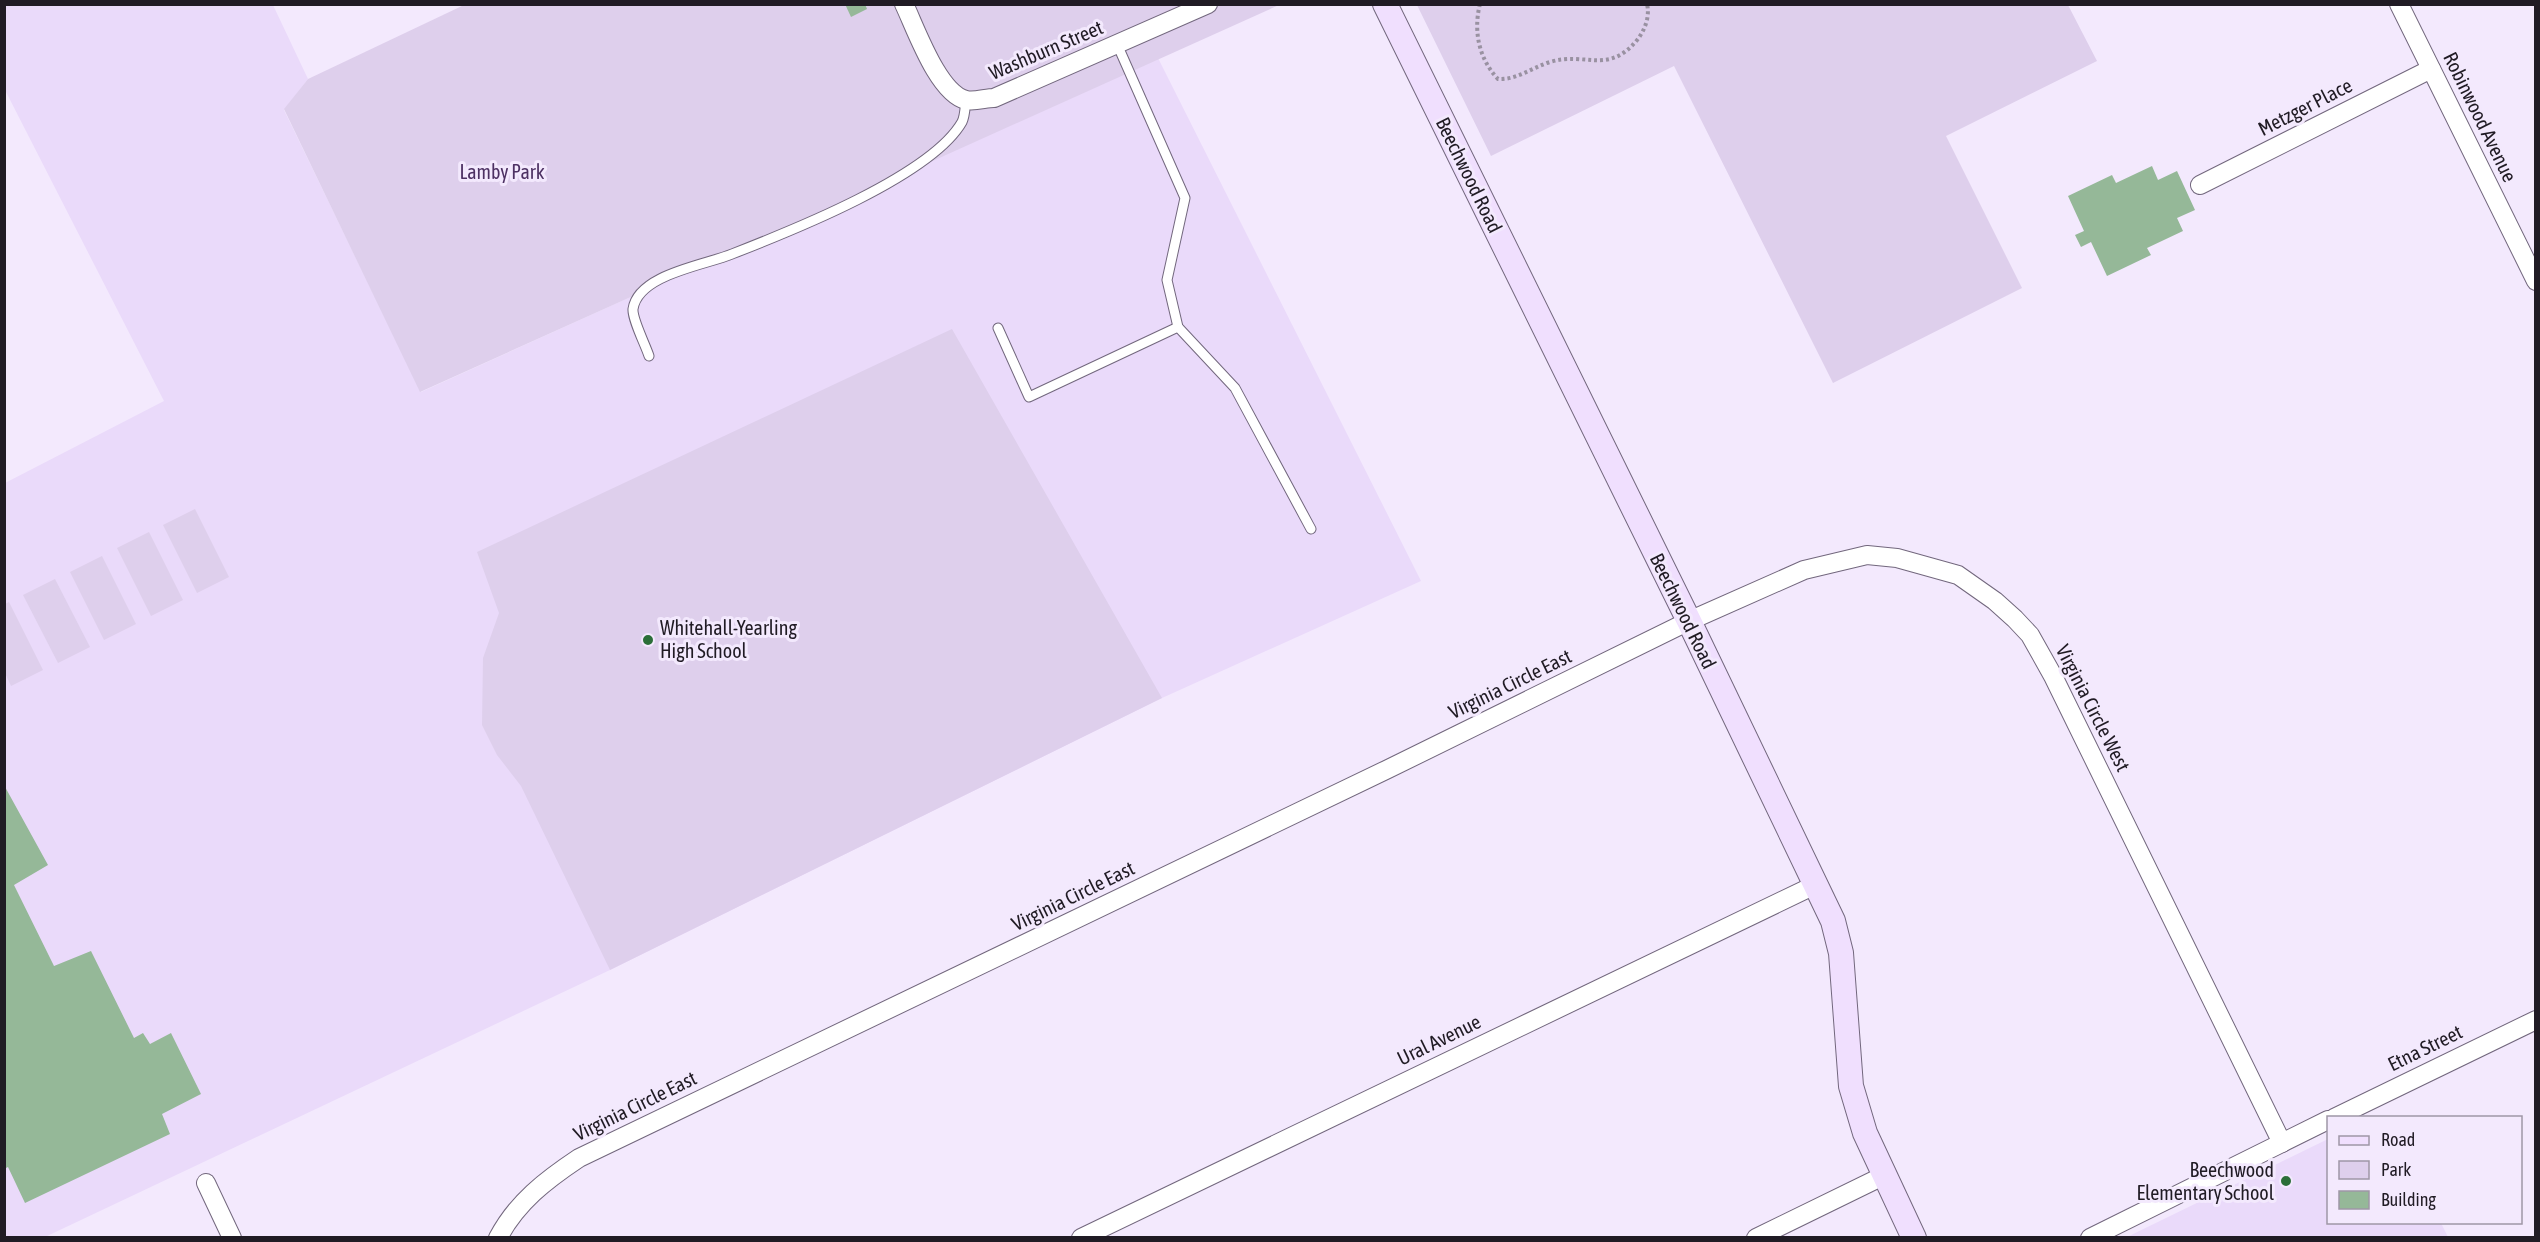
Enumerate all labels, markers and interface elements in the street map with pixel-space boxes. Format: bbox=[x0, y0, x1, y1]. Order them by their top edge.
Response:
street label: Washburn Street bbox=[985, 15, 1106, 84]
street label: Robinwood Avenue bbox=[2439, 48, 2522, 185]
street label: Metzger Place bbox=[2254, 73, 2356, 140]
street label: Beechwood Road bbox=[1432, 113, 1507, 236]
park label: Lamby Park bbox=[459, 160, 545, 183]
street label: Beechwood Road bbox=[1646, 549, 1721, 672]
place label: Whitehall-Yearling High School bbox=[660, 616, 797, 662]
marker: Whitehall-Yearling High School bbox=[641, 633, 655, 647]
street label: Virginia Circle West bbox=[2052, 641, 2135, 775]
street label: Virginia Circle East bbox=[1445, 644, 1575, 723]
street label: Virginia Circle East bbox=[1008, 856, 1138, 935]
street label: Ural Avenue bbox=[1393, 1009, 1484, 1070]
street label: Etna Street bbox=[2384, 1020, 2466, 1075]
street label: Virginia Circle East bbox=[570, 1066, 700, 1145]
legend bbox=[2327, 1116, 2522, 1224]
text: Road bbox=[2381, 1129, 2415, 1150]
place label: Beechwood Elementary School bbox=[2137, 1158, 2275, 1204]
text: Park bbox=[2381, 1159, 2411, 1180]
marker: Beechwood Elementary School bbox=[2279, 1174, 2293, 1188]
text: Building bbox=[2381, 1189, 2436, 1210]

